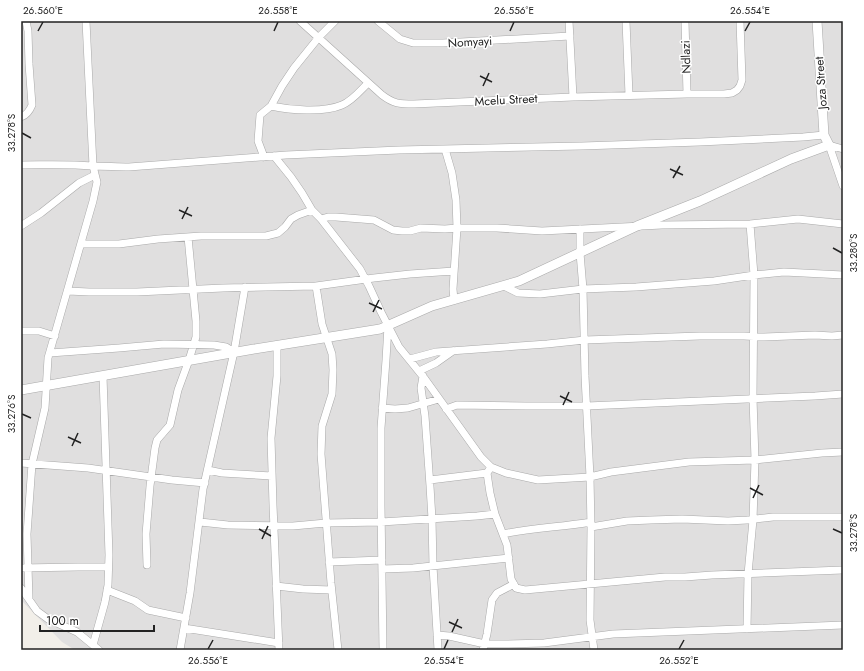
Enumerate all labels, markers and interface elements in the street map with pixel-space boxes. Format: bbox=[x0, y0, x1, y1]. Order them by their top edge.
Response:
text: 26.560°E bbox=[23, 3, 63, 18]
text: 26.558°E bbox=[258, 3, 298, 18]
text: 26.556°E bbox=[494, 3, 534, 18]
text: 26.554°E bbox=[730, 3, 770, 18]
street label: Nomyayi bbox=[447, 32, 493, 52]
street label: Ndlazi bbox=[676, 40, 696, 74]
street label: Joza Street bbox=[810, 56, 832, 112]
street label: Mcelu Street bbox=[474, 89, 538, 111]
text: 33.278°S bbox=[4, 113, 19, 152]
text: 33.280°S bbox=[846, 233, 861, 273]
text: 33.276°S bbox=[4, 394, 19, 433]
text: 33.278°S bbox=[846, 513, 861, 552]
scale bar bbox=[40, 607, 154, 633]
text: 100 m bbox=[46, 612, 79, 630]
text: 26.556°E bbox=[188, 653, 228, 668]
text: 26.554°E bbox=[424, 653, 464, 668]
text: 26.552°E bbox=[659, 653, 699, 668]

